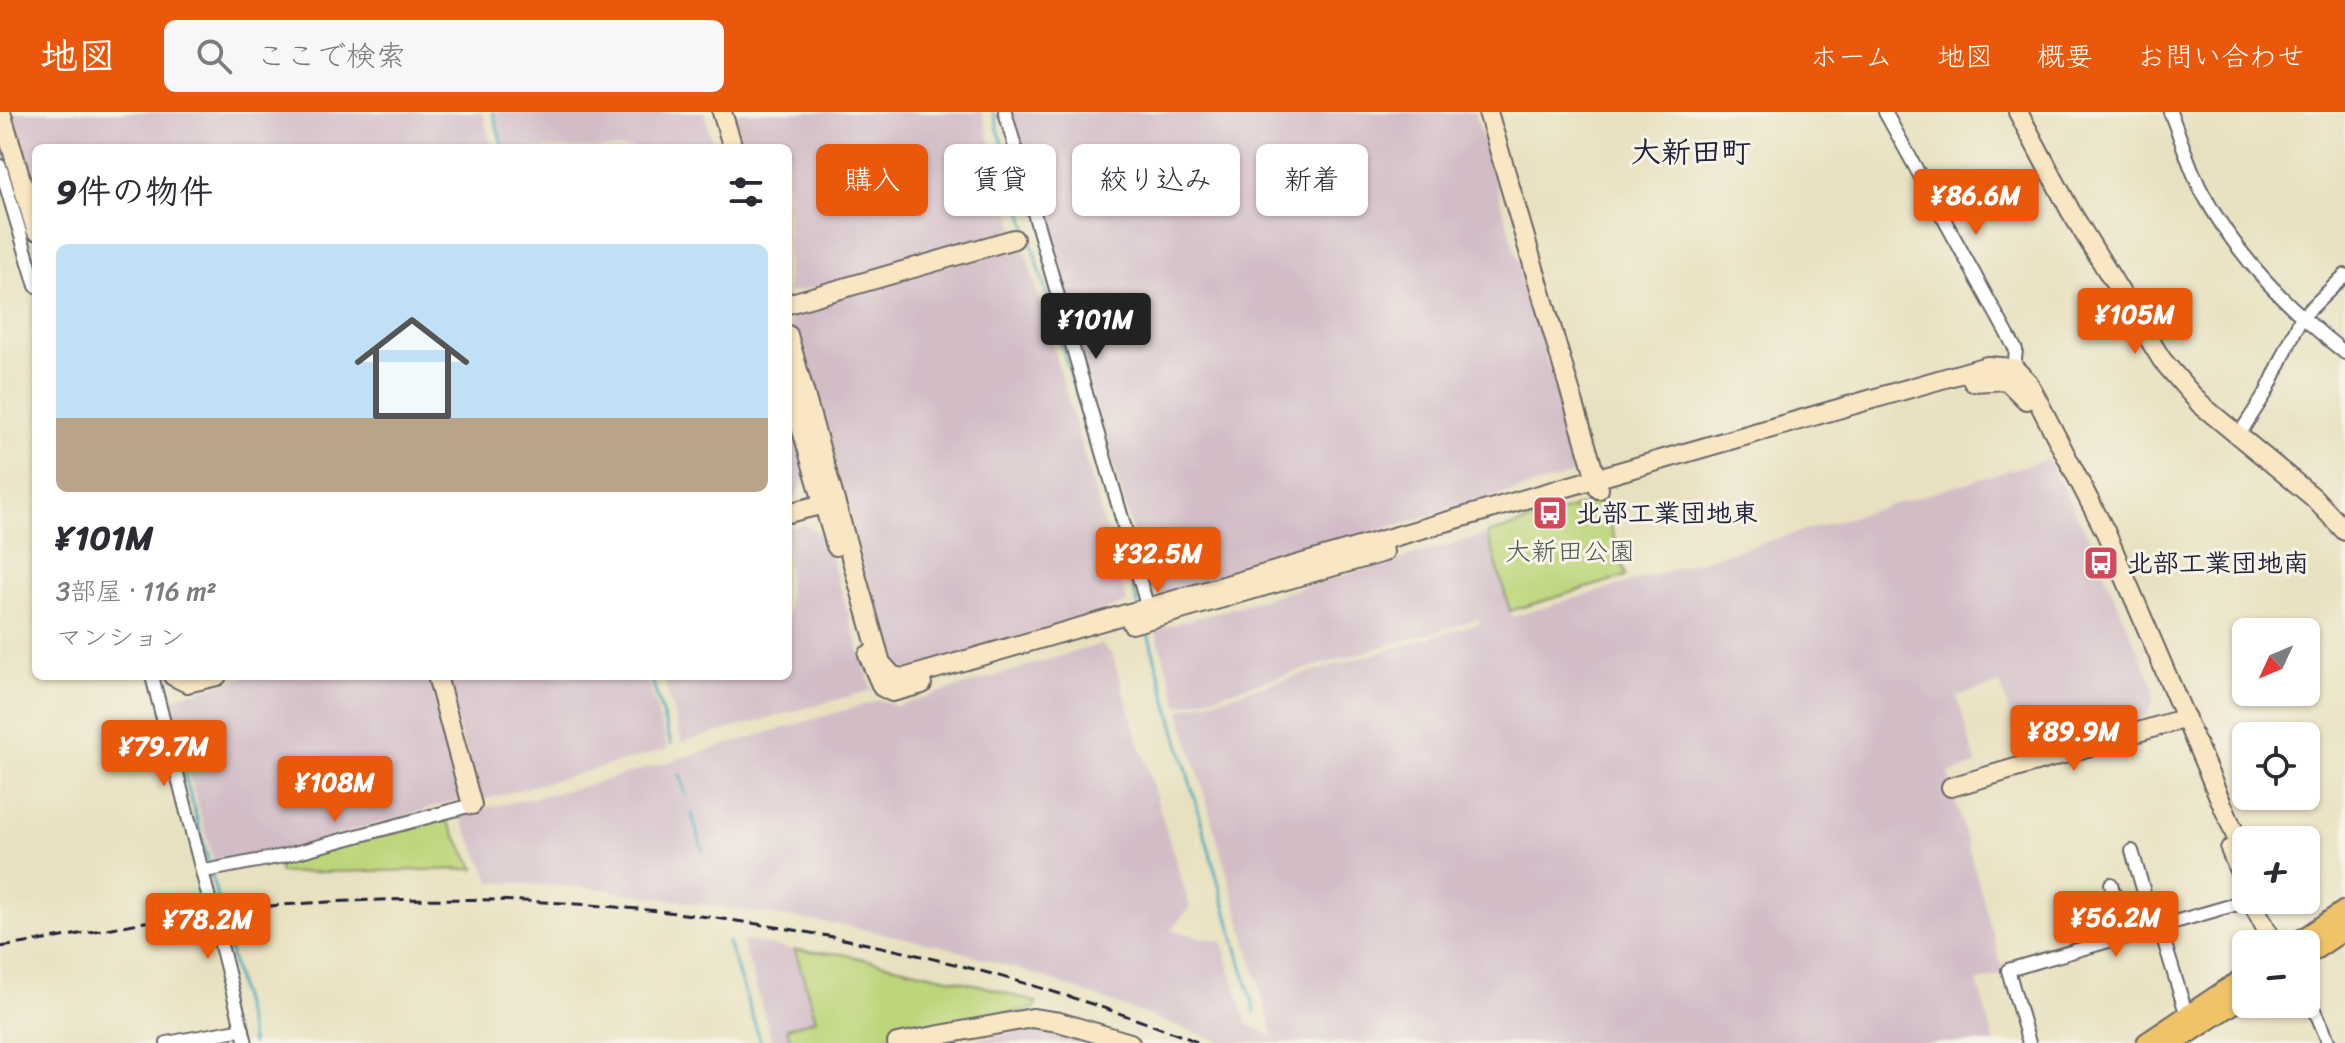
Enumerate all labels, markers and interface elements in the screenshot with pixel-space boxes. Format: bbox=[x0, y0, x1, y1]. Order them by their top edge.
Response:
search box bbox=[164, 20, 724, 92]
text: 地図 bbox=[40, 23, 116, 90]
text: ここで検索 bbox=[256, 29, 406, 83]
text: ホーム bbox=[1810, 32, 1893, 81]
text: 地図 bbox=[1937, 32, 1993, 81]
text: 概要 bbox=[2037, 32, 2093, 81]
text: お問い合わせ bbox=[2137, 32, 2305, 81]
icon: search bbox=[192, 34, 236, 78]
district label: 大新田町 bbox=[1631, 125, 1751, 179]
chip: 購入 bbox=[816, 144, 928, 216]
chip: 賃貸 bbox=[944, 144, 1056, 216]
chip: 絞り込み bbox=[1072, 144, 1240, 216]
chip: 新着 bbox=[1256, 144, 1368, 216]
text: 9件の物件 bbox=[56, 162, 213, 222]
pin: ¥86.6M bbox=[1911, 169, 2041, 237]
icon: filters bbox=[724, 170, 768, 214]
text: ¥86.6M bbox=[1932, 172, 2020, 218]
pin: ¥105M bbox=[2079, 288, 2191, 356]
text: ¥105M bbox=[2095, 291, 2175, 337]
pin: ¥101M bbox=[1040, 293, 1152, 361]
icon: home bbox=[340, 296, 484, 440]
text: ¥101M bbox=[1059, 296, 1133, 342]
place label: 北部工業団地東 bbox=[1576, 490, 1758, 536]
bus stop icon: 北部工業団地東 bbox=[1531, 494, 1569, 532]
text: ¥101M bbox=[56, 508, 153, 568]
pin: ¥32.5M bbox=[1093, 527, 1223, 595]
park label: 大新田公園 bbox=[1505, 528, 1635, 574]
text: ¥32.5M bbox=[1114, 530, 1202, 576]
place label: 北部工業団地南 bbox=[2127, 540, 2309, 586]
bus stop icon: 北部工業団地南 bbox=[2082, 544, 2120, 582]
text: 3部屋 · 116 m² bbox=[56, 568, 217, 614]
text: マンション bbox=[56, 614, 185, 660]
north arrow bbox=[2232, 618, 2320, 706]
map controls bbox=[2232, 618, 2320, 1018]
pin: ¥89.9M bbox=[2009, 705, 2139, 773]
text: ¥89.9M bbox=[2028, 708, 2120, 754]
pin: ¥79.7M bbox=[99, 720, 229, 788]
button: locate bbox=[2232, 722, 2320, 810]
text: ¥79.7M bbox=[119, 723, 209, 769]
pin: ¥108M bbox=[279, 756, 391, 824]
text: ¥108M bbox=[296, 759, 374, 805]
button: + bbox=[2232, 826, 2320, 914]
pin: ¥56.2M bbox=[2051, 891, 2181, 959]
pin: ¥78.2M bbox=[143, 893, 273, 961]
text: ¥56.2M bbox=[2071, 894, 2161, 940]
text: ¥78.2M bbox=[163, 896, 253, 942]
button: − bbox=[2232, 930, 2320, 1018]

